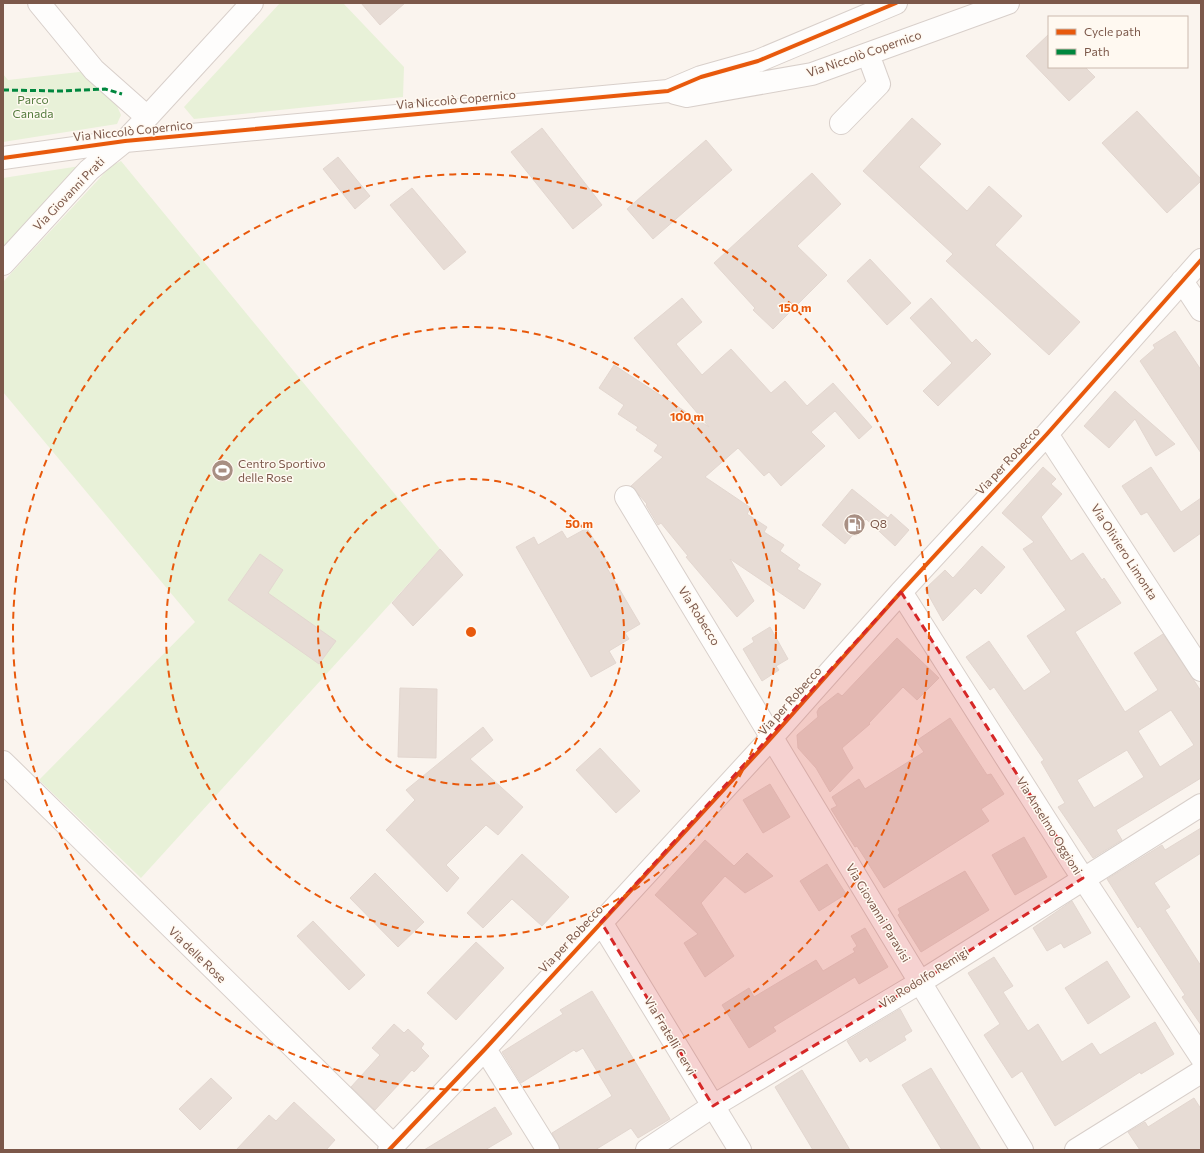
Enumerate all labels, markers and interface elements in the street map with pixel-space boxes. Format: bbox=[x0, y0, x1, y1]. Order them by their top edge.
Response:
legend bbox=[1048, 16, 1188, 68]
text: Cycle path bbox=[1084, 24, 1141, 38]
street label: Via Niccolò Copernico bbox=[805, 27, 923, 79]
text: Path bbox=[1084, 44, 1110, 58]
street label: Via Niccolò Copernico bbox=[395, 87, 516, 111]
park label: Parco Canada bbox=[13, 92, 53, 120]
street label: Via Niccolò Copernico bbox=[72, 117, 193, 143]
street label: Via Giovanni Prati bbox=[30, 154, 107, 233]
text: 150 m bbox=[778, 300, 812, 314]
text: 100 m bbox=[670, 409, 704, 423]
street label: Via per Robecco bbox=[972, 423, 1042, 497]
place label: Centro Sportivo delle Rose bbox=[238, 456, 326, 484]
sports icon: Centro Sportivo delle Rose bbox=[209, 458, 235, 484]
street label: Via Oliviero Limonta bbox=[1089, 501, 1161, 602]
fuel station icon: Q8 bbox=[841, 511, 867, 537]
text: 50 m bbox=[565, 516, 593, 530]
place label: Q8 bbox=[870, 516, 887, 530]
street label: Via Robecco bbox=[676, 583, 724, 648]
centre of rings bbox=[464, 625, 478, 639]
street label: Via per Robecco bbox=[755, 663, 824, 738]
street label: Via Anselmo Oggioni bbox=[1014, 774, 1086, 877]
street label: Via Giovanni Paravisi bbox=[844, 861, 914, 964]
street label: Via per Robecco bbox=[535, 901, 605, 975]
street label: Via delle Rose bbox=[166, 923, 229, 985]
street label: Via Rodolfo Remigi bbox=[876, 944, 971, 1010]
street label: Via Fratelli Cervi bbox=[642, 994, 700, 1077]

